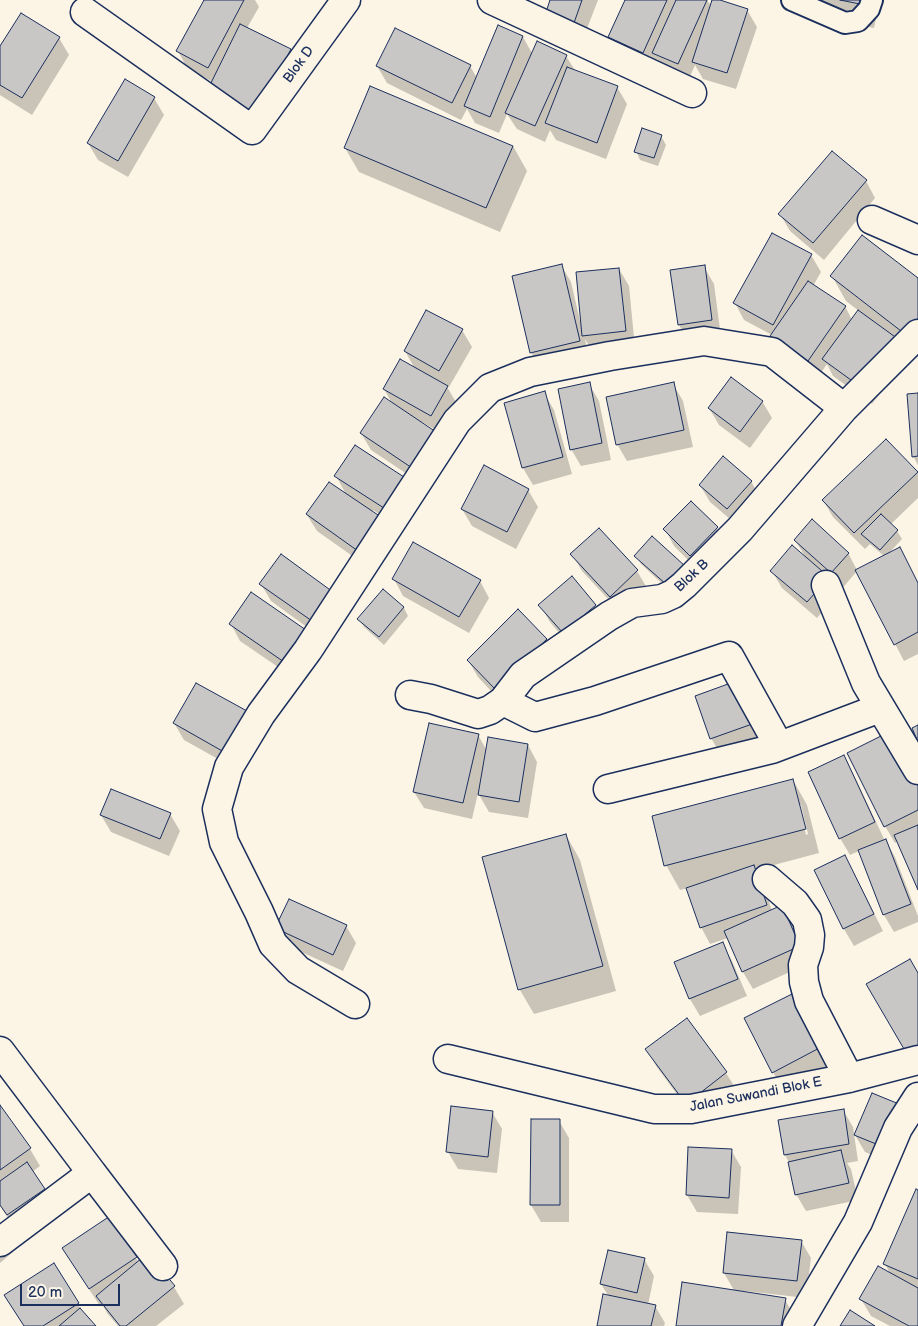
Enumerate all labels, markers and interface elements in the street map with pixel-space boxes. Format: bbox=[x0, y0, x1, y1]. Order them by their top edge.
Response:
street label: Blok D bbox=[280, 43, 318, 87]
street label: Blok B bbox=[671, 556, 713, 596]
street label: Jalan Suwandi Blok E bbox=[688, 1074, 824, 1116]
scale bar bbox=[22, 1274, 122, 1306]
text: 20 m bbox=[28, 1283, 62, 1302]

